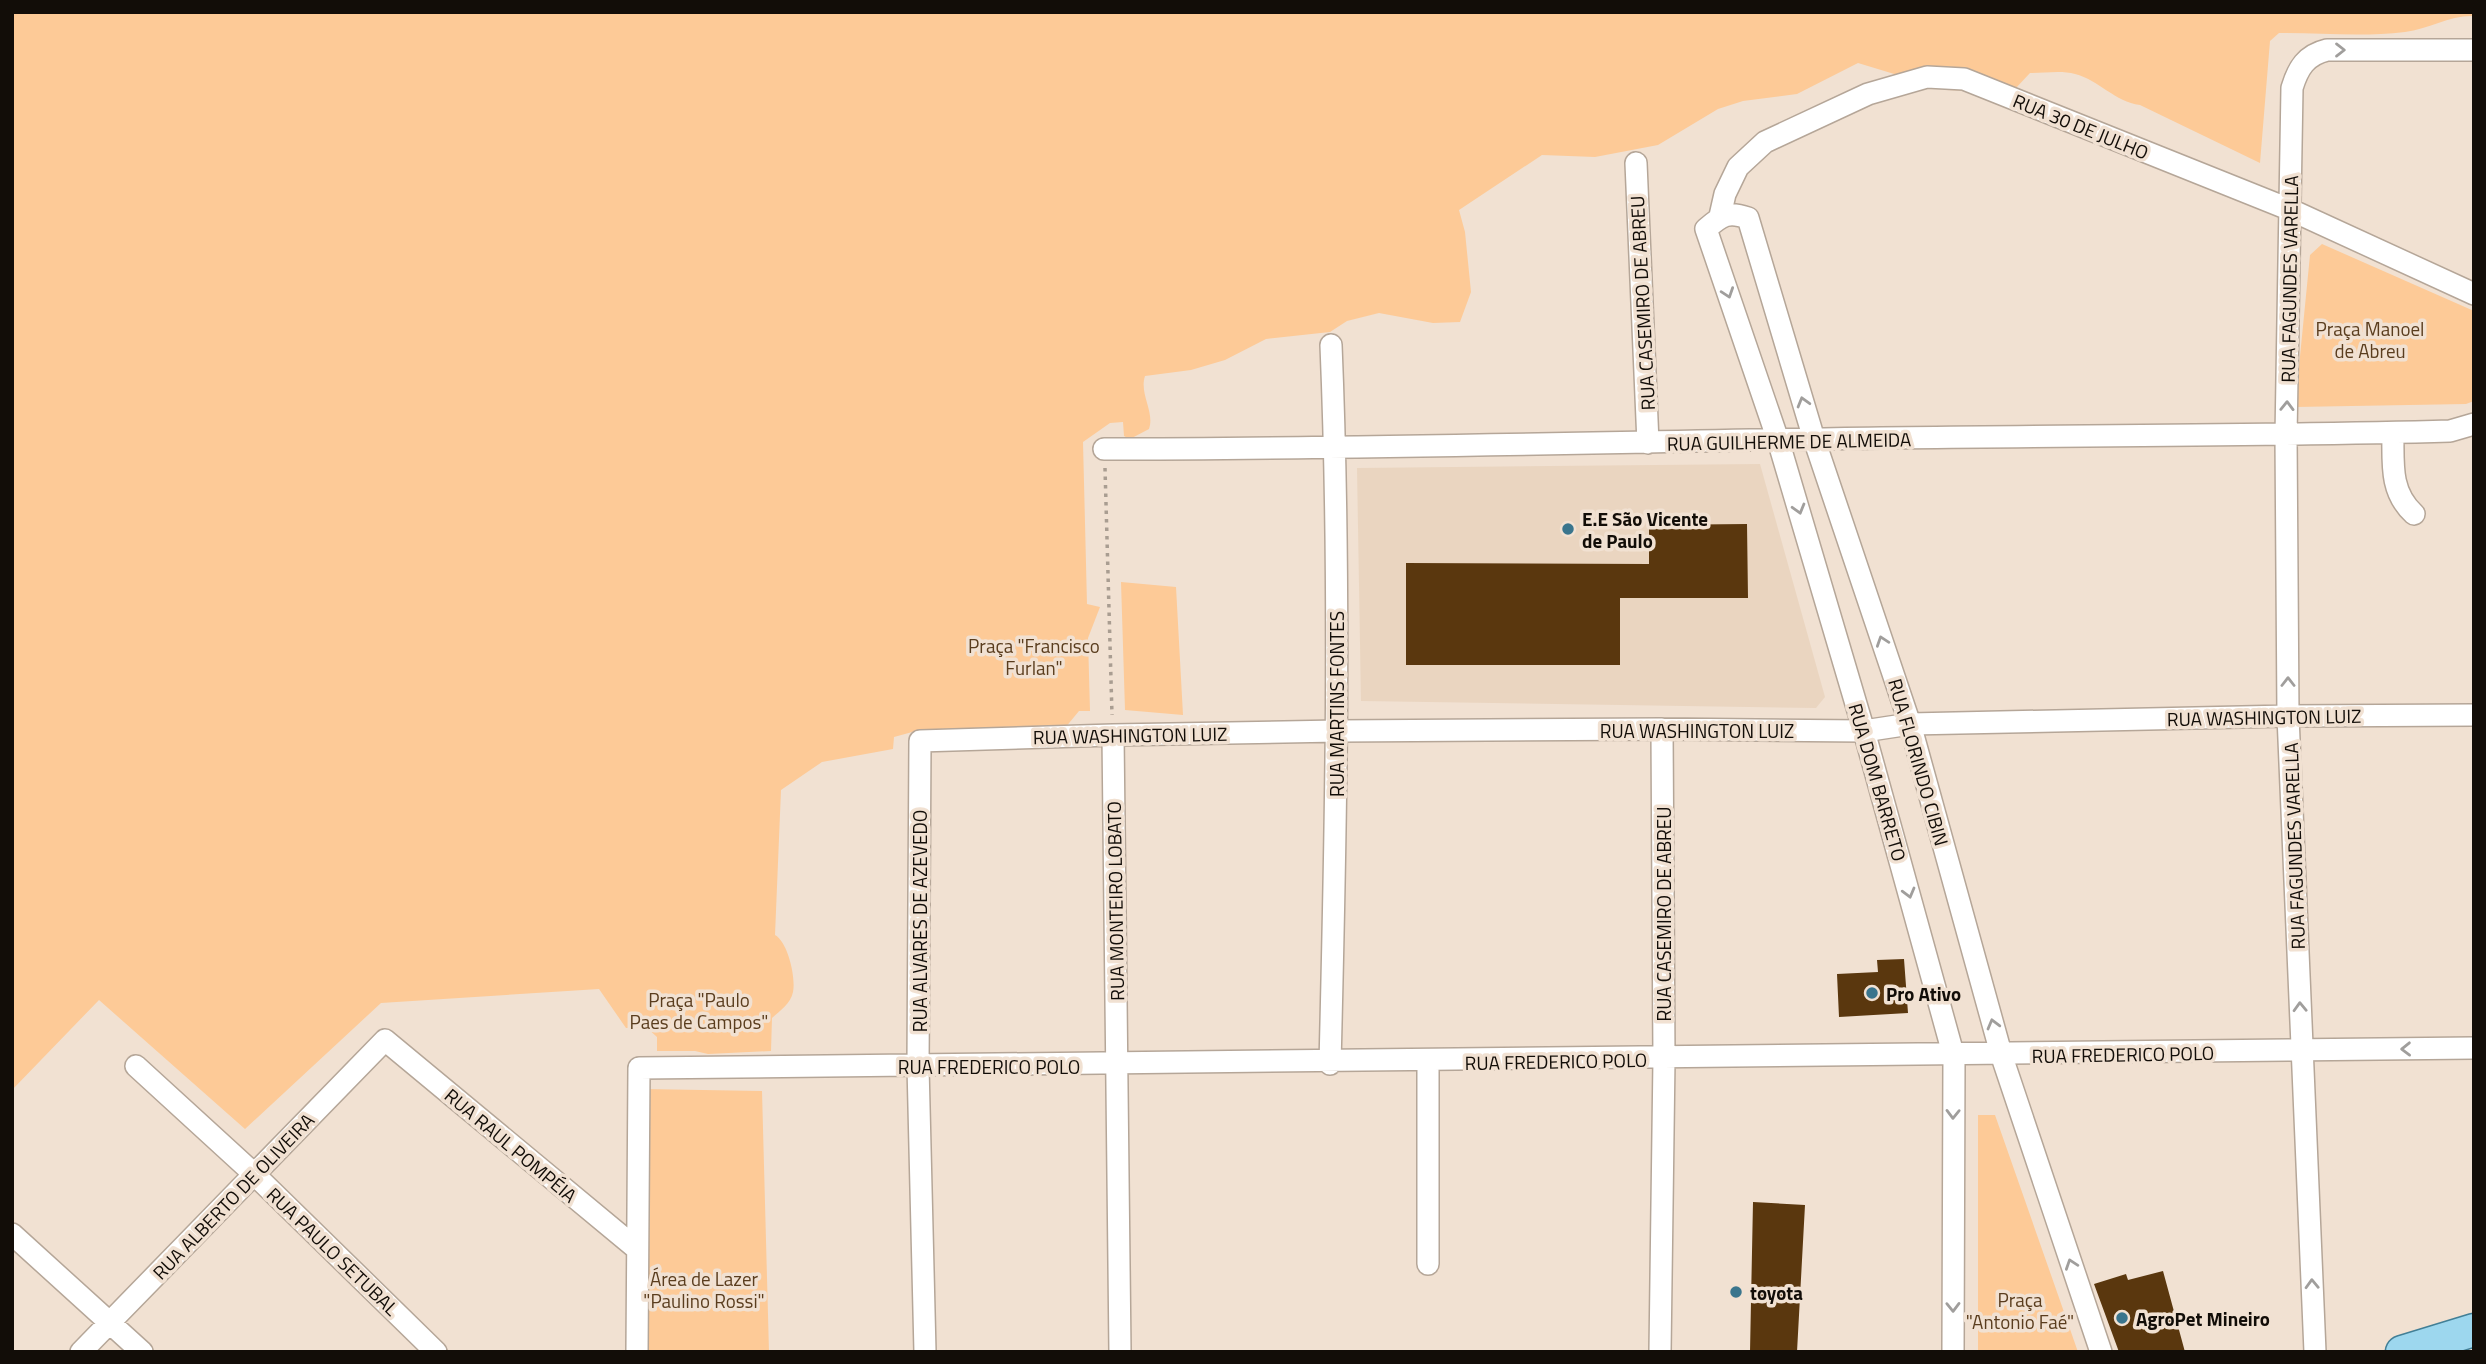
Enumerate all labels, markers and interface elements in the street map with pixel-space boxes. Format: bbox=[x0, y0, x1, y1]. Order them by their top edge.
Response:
one-way arrow bbox=[2335, 42, 2345, 58]
street label: RUA 30 DE JULHO bbox=[2009, 86, 2153, 166]
street label: RUA FAGUNDES VARELLA bbox=[2273, 175, 2305, 383]
street label: RUA CASEMIRO DE ABREU bbox=[1622, 195, 1662, 411]
one-way arrow bbox=[1720, 287, 1734, 299]
park label: Praça Manoel de Abreu bbox=[2315, 314, 2425, 365]
one-way arrow bbox=[1796, 396, 1811, 408]
one-way arrow bbox=[2279, 400, 2295, 410]
street label: RUA GUILHERME DE ALMEIDA bbox=[1666, 424, 1912, 458]
one-way arrow bbox=[1790, 503, 1805, 515]
place label: E.E São Vicente de Paulo bbox=[1582, 504, 1708, 555]
marker: E.E São Vicente de Paulo bbox=[1560, 521, 1576, 537]
street label: RUA MARTINS FONTES bbox=[1322, 611, 1351, 797]
park label: Praça "Francisco Furlan" bbox=[968, 631, 1100, 682]
one-way arrow bbox=[1876, 636, 1890, 648]
street label: RUA FLORINDO CIBIN bbox=[1881, 675, 1957, 849]
one-way arrow bbox=[2280, 676, 2296, 687]
street label: RUA DOM BARRETO bbox=[1842, 700, 1914, 864]
street label: RUA WASHINGTON LUIZ bbox=[2167, 701, 2361, 733]
street label: RUA WASHINGTON LUIZ bbox=[1600, 716, 1794, 745]
street label: RUA WASHINGTON LUIZ bbox=[1033, 719, 1227, 751]
street label: RUA FAGUNDES VARELLA bbox=[2276, 742, 2312, 950]
street label: RUA MONTEIRO LOBATO bbox=[1099, 801, 1131, 1001]
street label: RUA CASEMIRO DE ABREU bbox=[1649, 806, 1678, 1022]
street label: RUA ALVARES DE AZEVEDO bbox=[905, 810, 934, 1032]
one-way arrow bbox=[1900, 887, 1915, 899]
place label: Pro Ativo bbox=[1886, 979, 1961, 1008]
park label: Praça "Paulo Paes de Campos" bbox=[630, 985, 768, 1036]
marker: Pro Ativo bbox=[1864, 985, 1880, 1001]
one-way arrow bbox=[2293, 1002, 2308, 1013]
one-way arrow bbox=[1987, 1019, 2001, 1031]
street label: RUA FREDERICO POLO bbox=[2031, 1038, 2215, 1070]
one-way arrow bbox=[2400, 1041, 2410, 1057]
street label: RUA FREDERICO POLO bbox=[1464, 1045, 1648, 1077]
street label: RUA FREDERICO POLO bbox=[898, 1052, 1080, 1081]
street label: RUA RAUL POMPÉIA bbox=[438, 1081, 584, 1209]
street label: RUA ALBERTO DE OLIVEIRA bbox=[145, 1106, 321, 1286]
one-way arrow bbox=[1945, 1110, 1961, 1120]
street label: RUA PAULO SETUBAL bbox=[260, 1180, 406, 1322]
one-way arrow bbox=[2065, 1258, 2080, 1270]
park label: Área de Lazer "Paulino Rossi" bbox=[643, 1264, 765, 1315]
place label: toyota bbox=[1750, 1278, 1803, 1307]
one-way arrow bbox=[2305, 1278, 2320, 1289]
marker: toyota bbox=[1728, 1284, 1744, 1300]
park label: Praça "Antonio Faé" bbox=[1966, 1285, 2074, 1336]
one-way arrow bbox=[1945, 1302, 1961, 1313]
place label: AgroPet Mineiro bbox=[2136, 1304, 2270, 1333]
marker: AgroPet Mineiro bbox=[2114, 1310, 2130, 1326]

